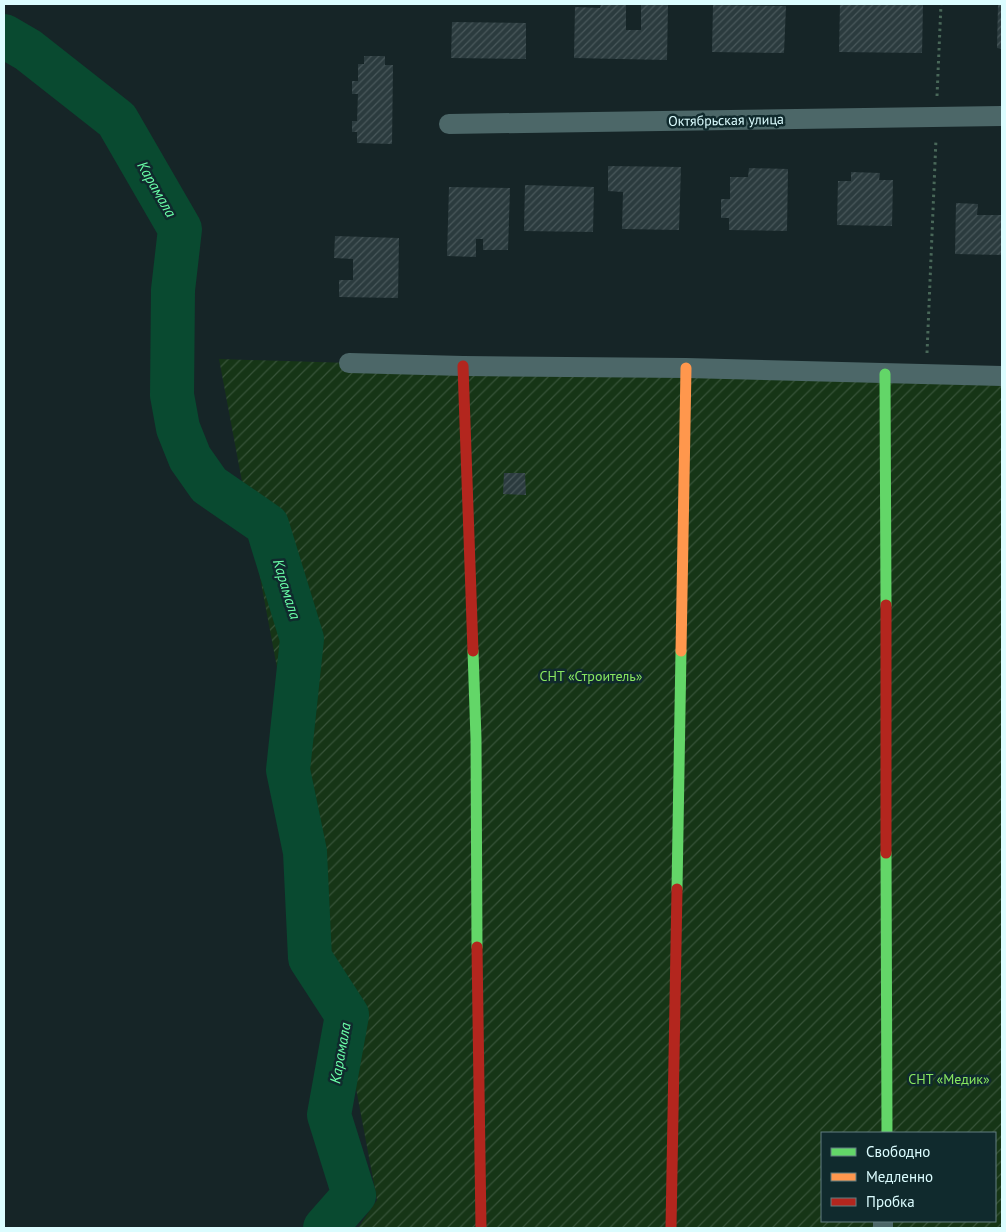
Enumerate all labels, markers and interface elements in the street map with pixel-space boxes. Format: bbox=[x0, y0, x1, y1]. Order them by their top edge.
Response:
street label: Октябрьская улица bbox=[668, 110, 784, 130]
water label: Карамала bbox=[133, 158, 181, 221]
water label: Карамала bbox=[269, 557, 305, 622]
park label: СНТ «Строитель» bbox=[540, 667, 643, 685]
water label: Карамала bbox=[325, 1020, 355, 1085]
park label: СНТ «Медик» bbox=[908, 1070, 990, 1088]
legend bbox=[821, 1132, 996, 1222]
text: Свободно bbox=[866, 1142, 930, 1161]
text: Медленно bbox=[866, 1167, 933, 1186]
text: Пробка bbox=[866, 1192, 915, 1211]

